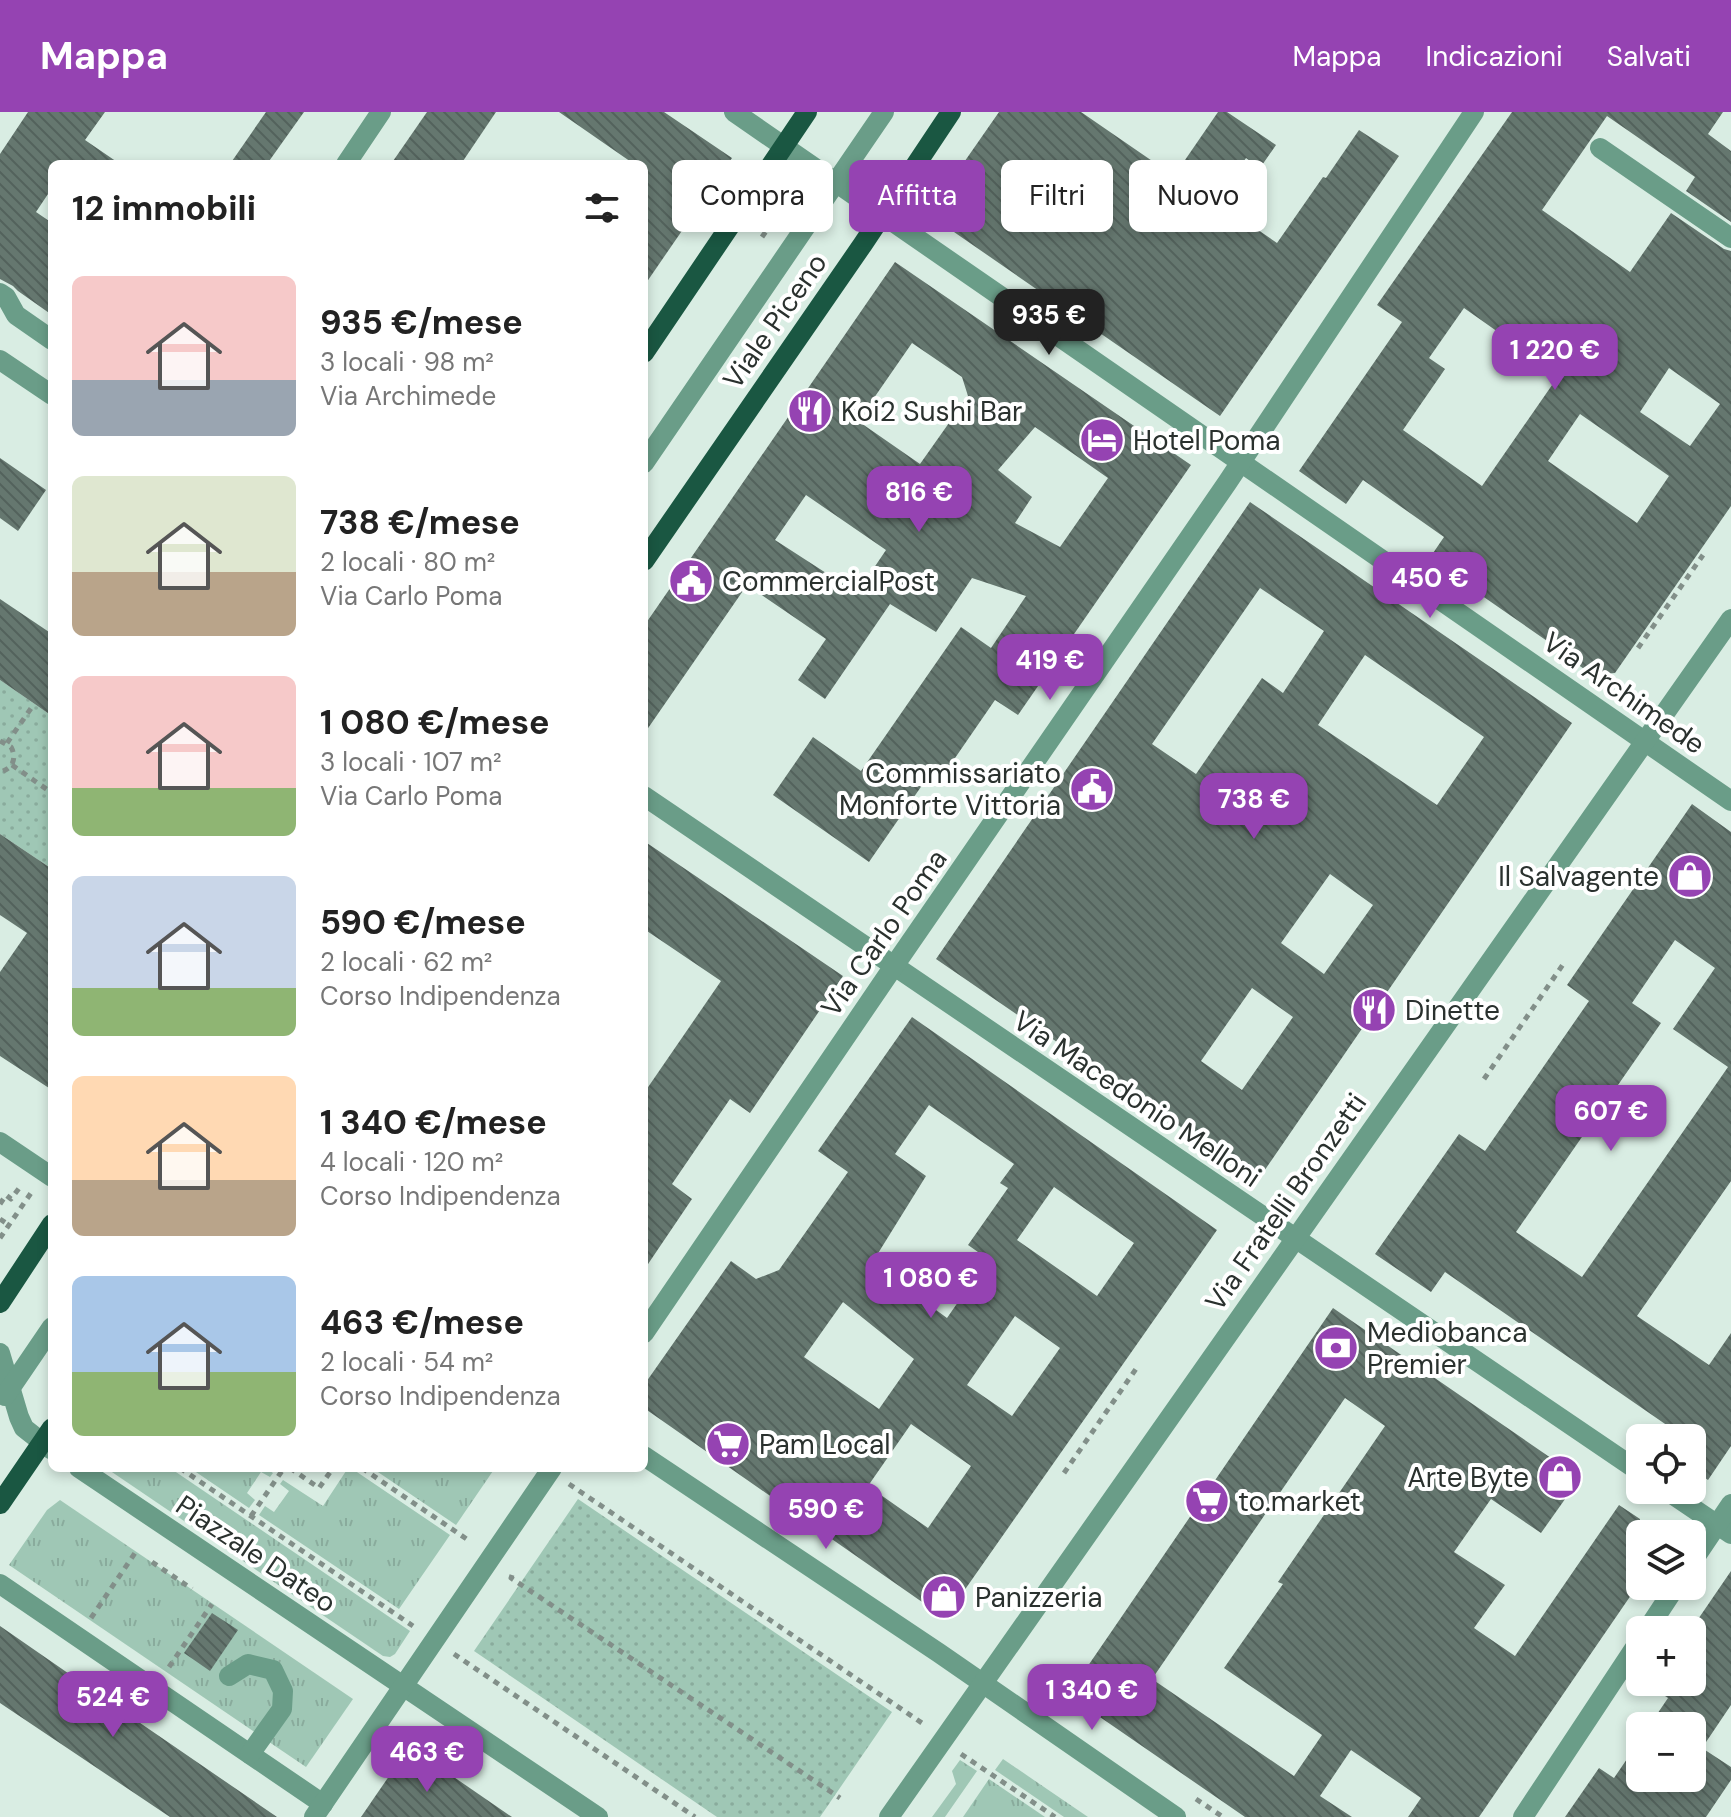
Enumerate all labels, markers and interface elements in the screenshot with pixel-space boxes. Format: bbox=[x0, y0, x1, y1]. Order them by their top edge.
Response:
text: Mappa bbox=[40, 31, 168, 81]
text: Mappa bbox=[1293, 38, 1382, 75]
text: Indicazioni bbox=[1426, 38, 1563, 75]
text: Salvati bbox=[1607, 38, 1691, 75]
chip: Compra bbox=[672, 160, 833, 232]
chip: Affitta bbox=[849, 160, 985, 232]
chip: Filtri bbox=[1001, 160, 1113, 232]
chip: Nuovo bbox=[1129, 160, 1267, 232]
text: 12 immobili bbox=[72, 186, 256, 231]
icon: filters bbox=[580, 186, 624, 230]
street label: Viale Piceno bbox=[715, 246, 835, 396]
pin: 935 € bbox=[993, 289, 1105, 357]
text: 935 € bbox=[1012, 298, 1086, 332]
text: 935 €/mese bbox=[320, 300, 523, 345]
icon: home bbox=[136, 308, 232, 404]
pin: 1 220 € bbox=[1481, 324, 1629, 392]
text: 1 220 € bbox=[1510, 333, 1600, 367]
text: 3 locali · 98 m² bbox=[320, 345, 494, 379]
text: Via Archimede bbox=[320, 379, 496, 413]
restaurant icon: Koi2 Sushi Bar bbox=[786, 387, 834, 435]
place label: Koi2 Sushi Bar bbox=[841, 393, 1022, 430]
hotel icon: Hotel Poma bbox=[1078, 416, 1126, 464]
place label: Hotel Poma bbox=[1133, 422, 1281, 459]
pin: 816 € bbox=[863, 466, 975, 534]
text: 816 € bbox=[885, 475, 953, 509]
text: 738 €/mese bbox=[320, 500, 520, 545]
icon: home bbox=[136, 508, 232, 604]
text: 2 locali · 80 m² bbox=[320, 545, 495, 579]
pin: 450 € bbox=[1374, 552, 1486, 620]
public building icon: CommercialPost bbox=[667, 557, 715, 605]
text: 450 € bbox=[1391, 561, 1469, 595]
place label: CommercialPost bbox=[722, 563, 935, 600]
text: Via Carlo Poma bbox=[320, 579, 502, 613]
street label: Via Archimede bbox=[1536, 623, 1712, 763]
pin: 419 € bbox=[994, 634, 1106, 702]
text: 419 € bbox=[1015, 643, 1085, 677]
text: 1 080 €/mese bbox=[320, 700, 550, 745]
icon: home bbox=[136, 708, 232, 804]
text: 3 locali · 107 m² bbox=[320, 745, 502, 779]
place label: Commissariato Monforte Vittoria bbox=[839, 755, 1061, 824]
public building icon: Commissariato Monforte Vittoria bbox=[1068, 765, 1116, 813]
pin: 738 € bbox=[1198, 773, 1310, 841]
text: Via Carlo Poma bbox=[320, 779, 502, 813]
text: 738 € bbox=[1218, 782, 1290, 816]
street label: Via Carlo Poma bbox=[813, 842, 955, 1024]
shop icon: Il Salvagente bbox=[1666, 852, 1714, 900]
place label: Il Salvagente bbox=[1498, 858, 1659, 895]
text: 590 €/mese bbox=[320, 900, 526, 945]
icon: home bbox=[136, 908, 232, 1004]
text: 2 locali · 62 m² bbox=[320, 945, 492, 979]
text: Corso Indipendenza bbox=[320, 979, 561, 1013]
restaurant icon: Dinette bbox=[1350, 986, 1398, 1034]
place label: Dinette bbox=[1405, 992, 1500, 1029]
street label: Via Macedonio Melloni bbox=[1006, 1002, 1268, 1196]
pin: 607 € bbox=[1555, 1085, 1667, 1153]
street label: Via Fratelli Bronzetti bbox=[1197, 1086, 1375, 1318]
text: 607 € bbox=[1573, 1094, 1649, 1128]
text: 1 340 €/mese bbox=[320, 1100, 547, 1145]
icon: home bbox=[136, 1108, 232, 1204]
text: 4 locali · 120 m² bbox=[320, 1145, 503, 1179]
text: Corso Indipendenza bbox=[320, 1179, 561, 1213]
pin: 1 080 € bbox=[857, 1252, 1005, 1320]
text: 1 080 € bbox=[883, 1261, 979, 1295]
text: 463 €/mese bbox=[320, 1300, 524, 1345]
icon: home bbox=[136, 1308, 232, 1404]
place label: Mediobanca Premier bbox=[1367, 1314, 1527, 1383]
bank icon: Mediobanca Premier bbox=[1312, 1324, 1360, 1372]
text: 2 locali · 54 m² bbox=[320, 1345, 493, 1379]
text: Corso Indipendenza bbox=[320, 1379, 561, 1413]
supermarket icon: Pam Local bbox=[704, 1420, 752, 1468]
map controls bbox=[1626, 1424, 1706, 1792]
button: locate bbox=[1626, 1424, 1706, 1504]
place label: Pam Local bbox=[759, 1426, 891, 1463]
shop icon: Arte Byte bbox=[1536, 1453, 1584, 1501]
place label: Arte Byte bbox=[1407, 1459, 1529, 1496]
supermarket icon: to.market bbox=[1183, 1477, 1231, 1525]
pin: 590 € bbox=[770, 1483, 882, 1551]
place label: to.market bbox=[1238, 1483, 1361, 1520]
street label: Piazzale Dateo bbox=[169, 1487, 343, 1621]
text: 590 € bbox=[787, 1492, 865, 1526]
button: layers bbox=[1626, 1520, 1706, 1600]
shop icon: Panizzeria bbox=[920, 1573, 968, 1621]
place label: Panizzeria bbox=[975, 1579, 1103, 1616]
button: + bbox=[1626, 1616, 1706, 1696]
pin: 1 340 € bbox=[1018, 1664, 1166, 1732]
pin: 524 € bbox=[57, 1671, 169, 1739]
text: 1 340 € bbox=[1045, 1673, 1139, 1707]
text: 524 € bbox=[76, 1680, 150, 1714]
button: − bbox=[1626, 1712, 1706, 1792]
pin: 463 € bbox=[371, 1726, 483, 1794]
text: 463 € bbox=[389, 1735, 465, 1769]

